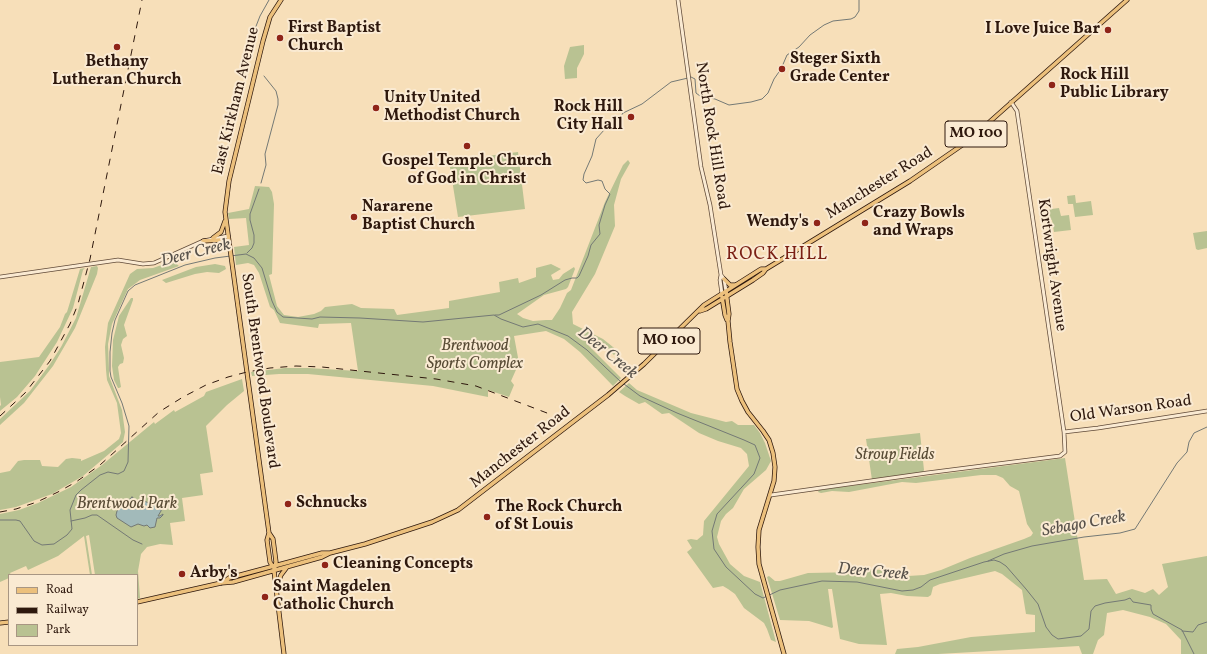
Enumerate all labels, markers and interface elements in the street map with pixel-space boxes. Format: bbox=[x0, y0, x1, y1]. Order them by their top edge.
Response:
place label: First Baptist Church bbox=[288, 19, 381, 57]
place label: I Love Juice Bar bbox=[985, 20, 1100, 40]
street label: East Kirkham Avenue bbox=[209, 25, 265, 177]
marker: I Love Juice Bar bbox=[1103, 25, 1113, 35]
marker: First Baptist Church bbox=[275, 33, 285, 43]
marker: Bethany Lutheran Church bbox=[112, 42, 122, 52]
place label: Steger Sixth Grade Center bbox=[790, 50, 889, 88]
place label: Bethany Lutheran Church bbox=[52, 53, 182, 91]
street label: North Rock Hill Road bbox=[690, 61, 732, 211]
marker: Steger Sixth Grade Center bbox=[777, 64, 787, 74]
place label: Rock Hill Public Library bbox=[1060, 66, 1169, 104]
marker: Rock Hill Public Library bbox=[1047, 80, 1057, 90]
place label: Unity United Methodist Church bbox=[384, 89, 520, 127]
place label: Rock Hill City Hall bbox=[554, 98, 623, 136]
marker: Unity United Methodist Church bbox=[371, 103, 381, 113]
marker: Rock Hill City Hall bbox=[626, 112, 636, 122]
road number: MO 100 bbox=[945, 121, 1007, 147]
marker: Gospel Temple Church of God in Christ bbox=[462, 141, 472, 151]
street label: Manchester Road bbox=[823, 143, 937, 225]
place label: Gospel Temple Church of God in Christ bbox=[382, 152, 552, 190]
street label: Kortwright Avenue bbox=[1032, 197, 1070, 333]
place label: Nararene Baptist Church bbox=[362, 198, 475, 236]
place label: Crazy Bowls and Wraps bbox=[873, 204, 965, 242]
marker: Nararene Baptist Church bbox=[349, 212, 359, 222]
place label: Wendy's bbox=[747, 213, 809, 233]
marker: Wendy's bbox=[812, 218, 822, 228]
marker: Crazy Bowls and Wraps bbox=[860, 218, 870, 228]
water label: Deer Creek bbox=[159, 235, 233, 273]
district label: ROCK HILL bbox=[726, 245, 828, 267]
street label: South Brentwood Boulevard bbox=[236, 272, 282, 470]
water label: Deer Creek bbox=[573, 324, 641, 384]
road number: MO 100 bbox=[638, 328, 700, 354]
park label: Brentwood Sports Complex bbox=[427, 337, 523, 375]
street label: Old Warson Road bbox=[1069, 392, 1193, 428]
street label: Manchester Road bbox=[467, 403, 575, 493]
park label: Stroup Fields bbox=[855, 446, 935, 466]
place label: Schnucks bbox=[296, 494, 367, 514]
park label: Brentwood Park bbox=[77, 495, 177, 515]
place label: The Rock Church of St Louis bbox=[495, 498, 622, 536]
marker: Schnucks bbox=[283, 499, 293, 509]
water label: Sebago Creek bbox=[1040, 508, 1128, 542]
marker: The Rock Church of St Louis bbox=[482, 512, 492, 522]
place label: Cleaning Concepts bbox=[333, 555, 473, 575]
marker: Cleaning Concepts bbox=[320, 560, 330, 570]
water label: Deer Creek bbox=[837, 560, 909, 586]
place label: Arby's bbox=[190, 564, 238, 584]
marker: Arby's bbox=[177, 569, 187, 579]
legend bbox=[8, 574, 138, 646]
place label: Saint Magdelen Catholic Church bbox=[273, 578, 394, 616]
text: Road bbox=[46, 582, 73, 598]
marker: Saint Magdelen Catholic Church bbox=[260, 592, 270, 602]
text: Railway bbox=[46, 602, 89, 618]
text: Park bbox=[46, 622, 71, 638]

